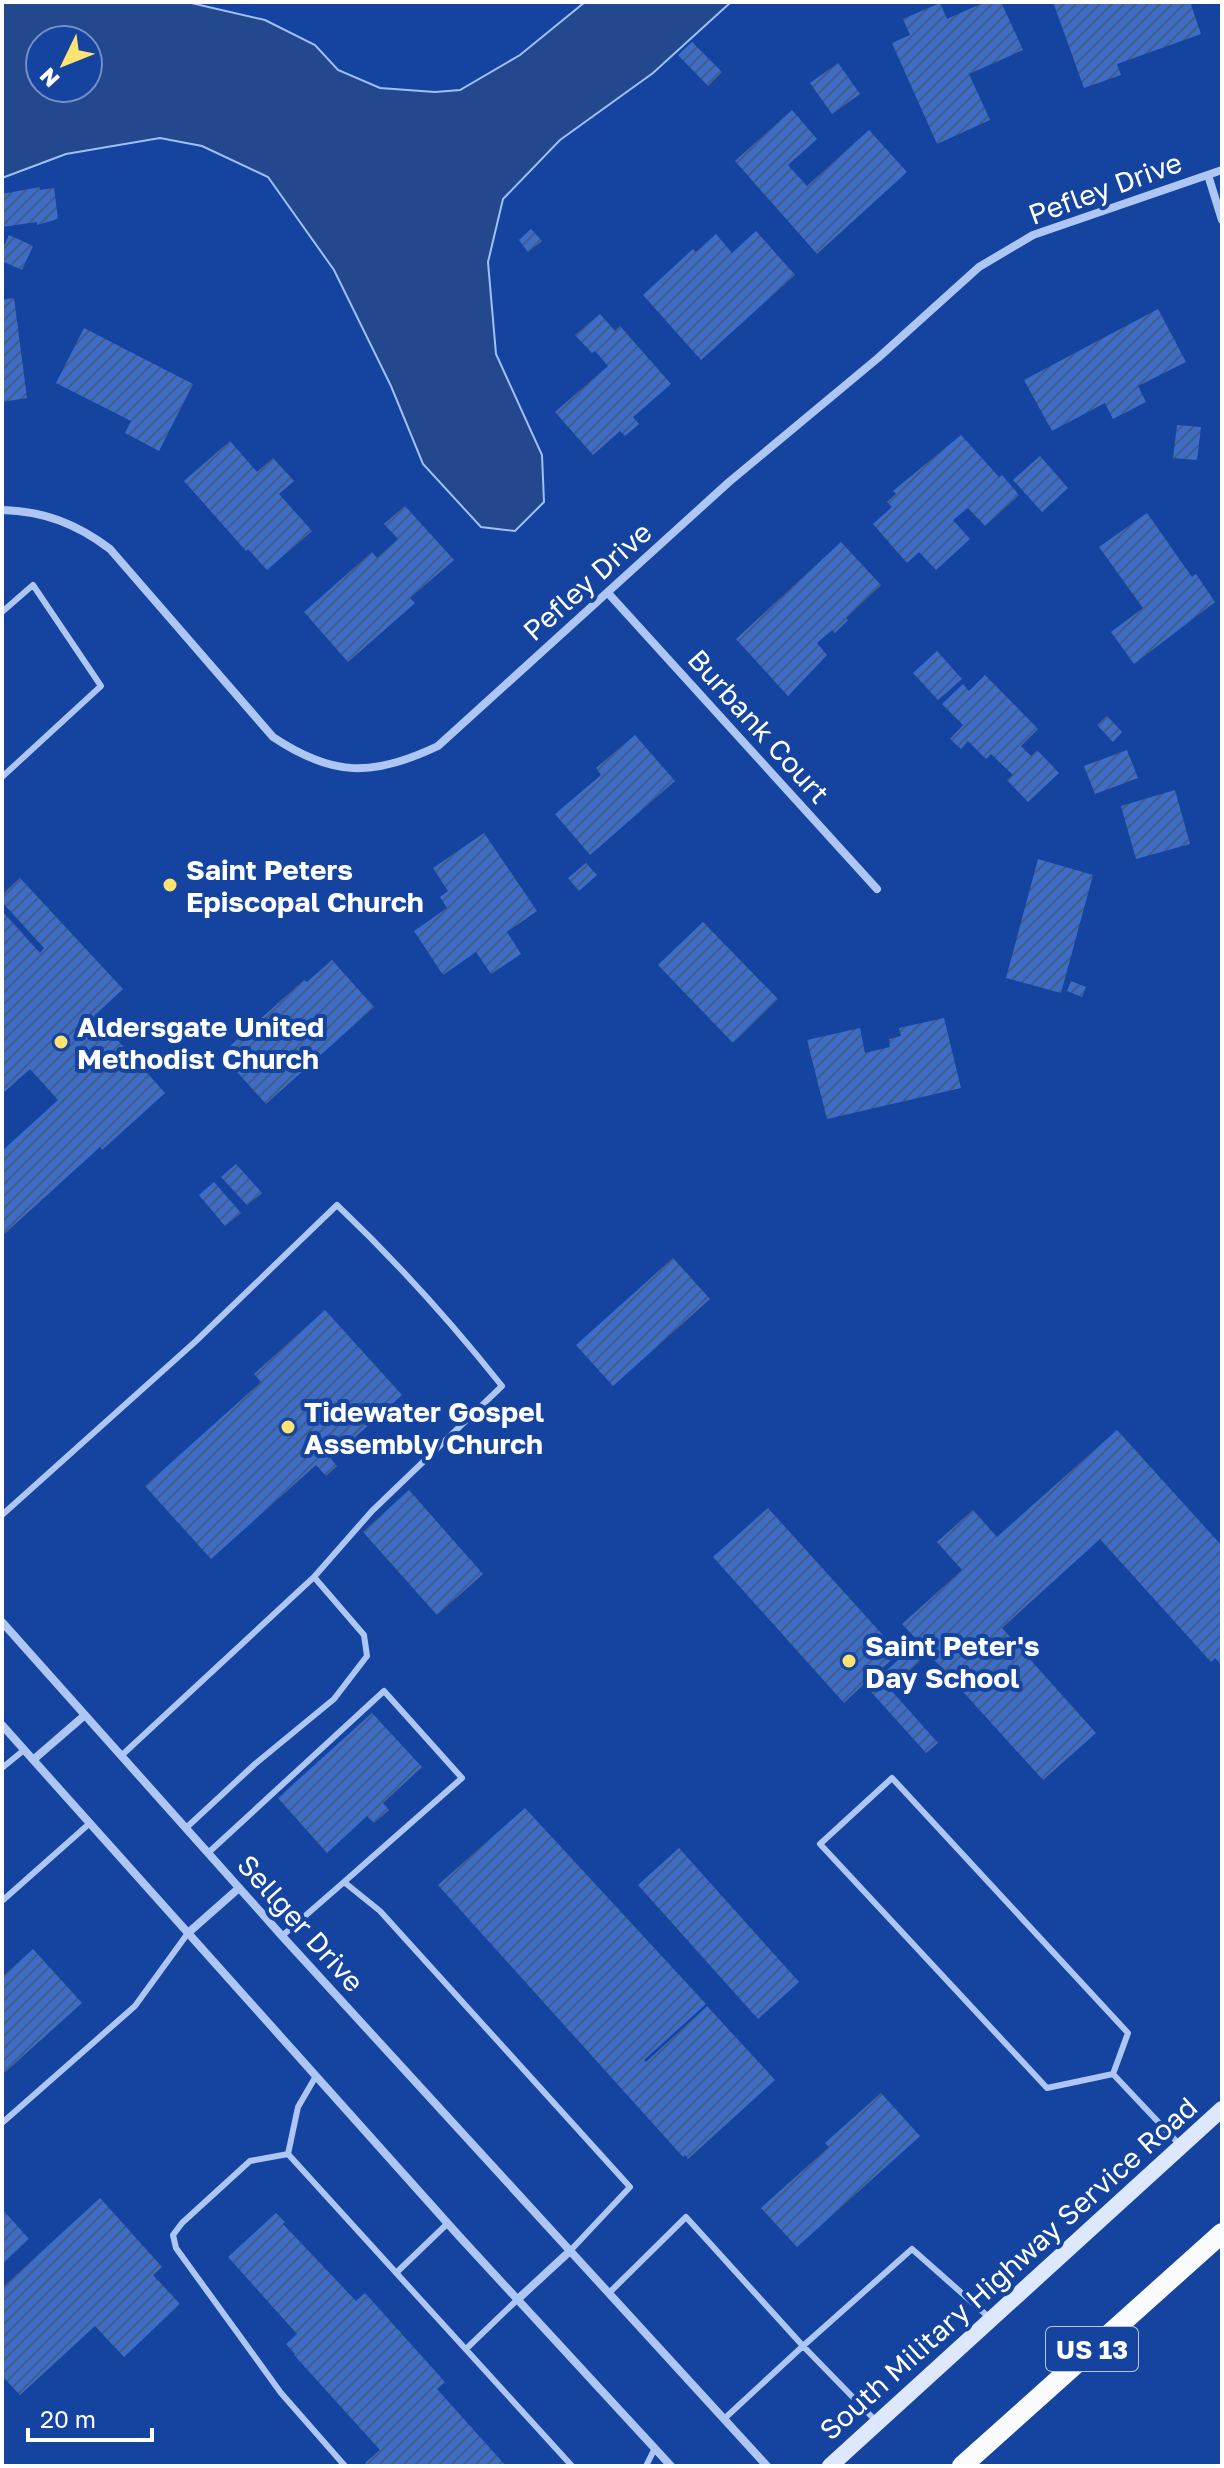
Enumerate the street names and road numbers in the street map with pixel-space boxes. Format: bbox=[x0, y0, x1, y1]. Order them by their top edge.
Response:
street label: Pefley Drive bbox=[1024, 145, 1186, 231]
street label: Pefley Drive bbox=[516, 515, 658, 647]
street label: Burbank Court bbox=[681, 642, 837, 810]
street label: Sellger Drive bbox=[231, 1848, 371, 1998]
street label: South Military Highway Service Road bbox=[813, 2090, 1203, 2446]
road number: US 13 bbox=[1046, 2327, 1138, 2371]

